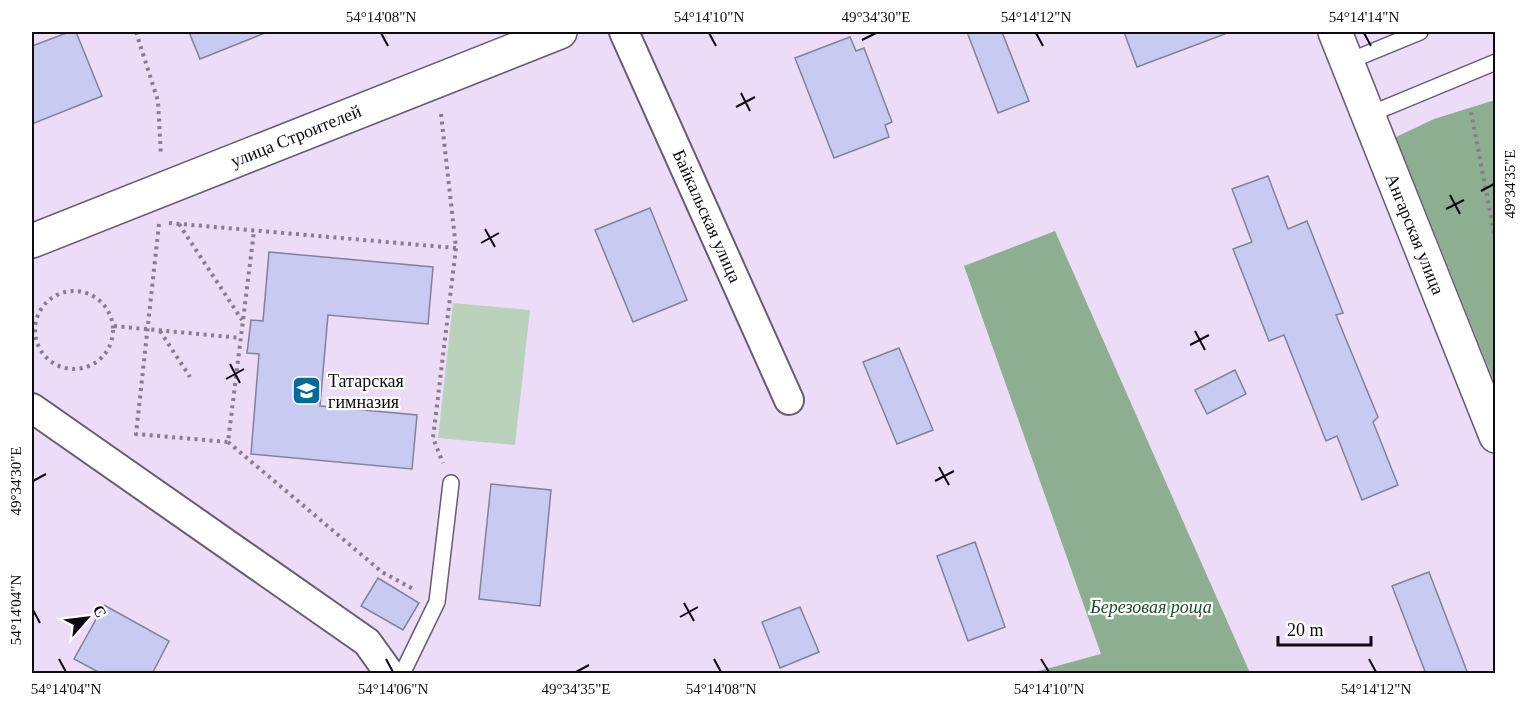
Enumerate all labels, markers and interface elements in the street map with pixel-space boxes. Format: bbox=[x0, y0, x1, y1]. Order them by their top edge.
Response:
text: 54°14'08"N bbox=[346, 9, 416, 25]
text: 54°14'10"N bbox=[674, 9, 744, 25]
text: 49°34'30"E bbox=[842, 9, 911, 25]
text: 54°14'12"N bbox=[1001, 9, 1071, 25]
text: 54°14'14"N bbox=[1329, 9, 1399, 25]
street label: улица Строителей bbox=[228, 101, 364, 171]
street label: Байкальская улица bbox=[669, 146, 745, 286]
text: 49°34'35"E bbox=[1502, 150, 1518, 219]
street label: Ангарская улица bbox=[1382, 171, 1448, 297]
place label: Татарская гимназия bbox=[328, 371, 404, 412]
school or university icon: Татарская гимназия bbox=[291, 375, 323, 407]
text: 49°34'30"E bbox=[8, 447, 24, 516]
text: 54°14'04"N bbox=[8, 575, 24, 645]
north arrow bbox=[57, 588, 117, 648]
park label: Березовая роща bbox=[1089, 597, 1212, 617]
text: С bbox=[90, 602, 110, 620]
scale bar bbox=[1278, 609, 1371, 647]
text: 20 m bbox=[1287, 620, 1324, 640]
text: 54°14'04"N bbox=[31, 681, 101, 697]
text: 54°14'06"N bbox=[358, 681, 428, 697]
text: 49°34'35"E bbox=[542, 681, 611, 697]
text: 54°14'08"N bbox=[686, 681, 756, 697]
text: 54°14'10"N bbox=[1014, 681, 1084, 697]
text: 54°14'12"N bbox=[1341, 681, 1411, 697]

